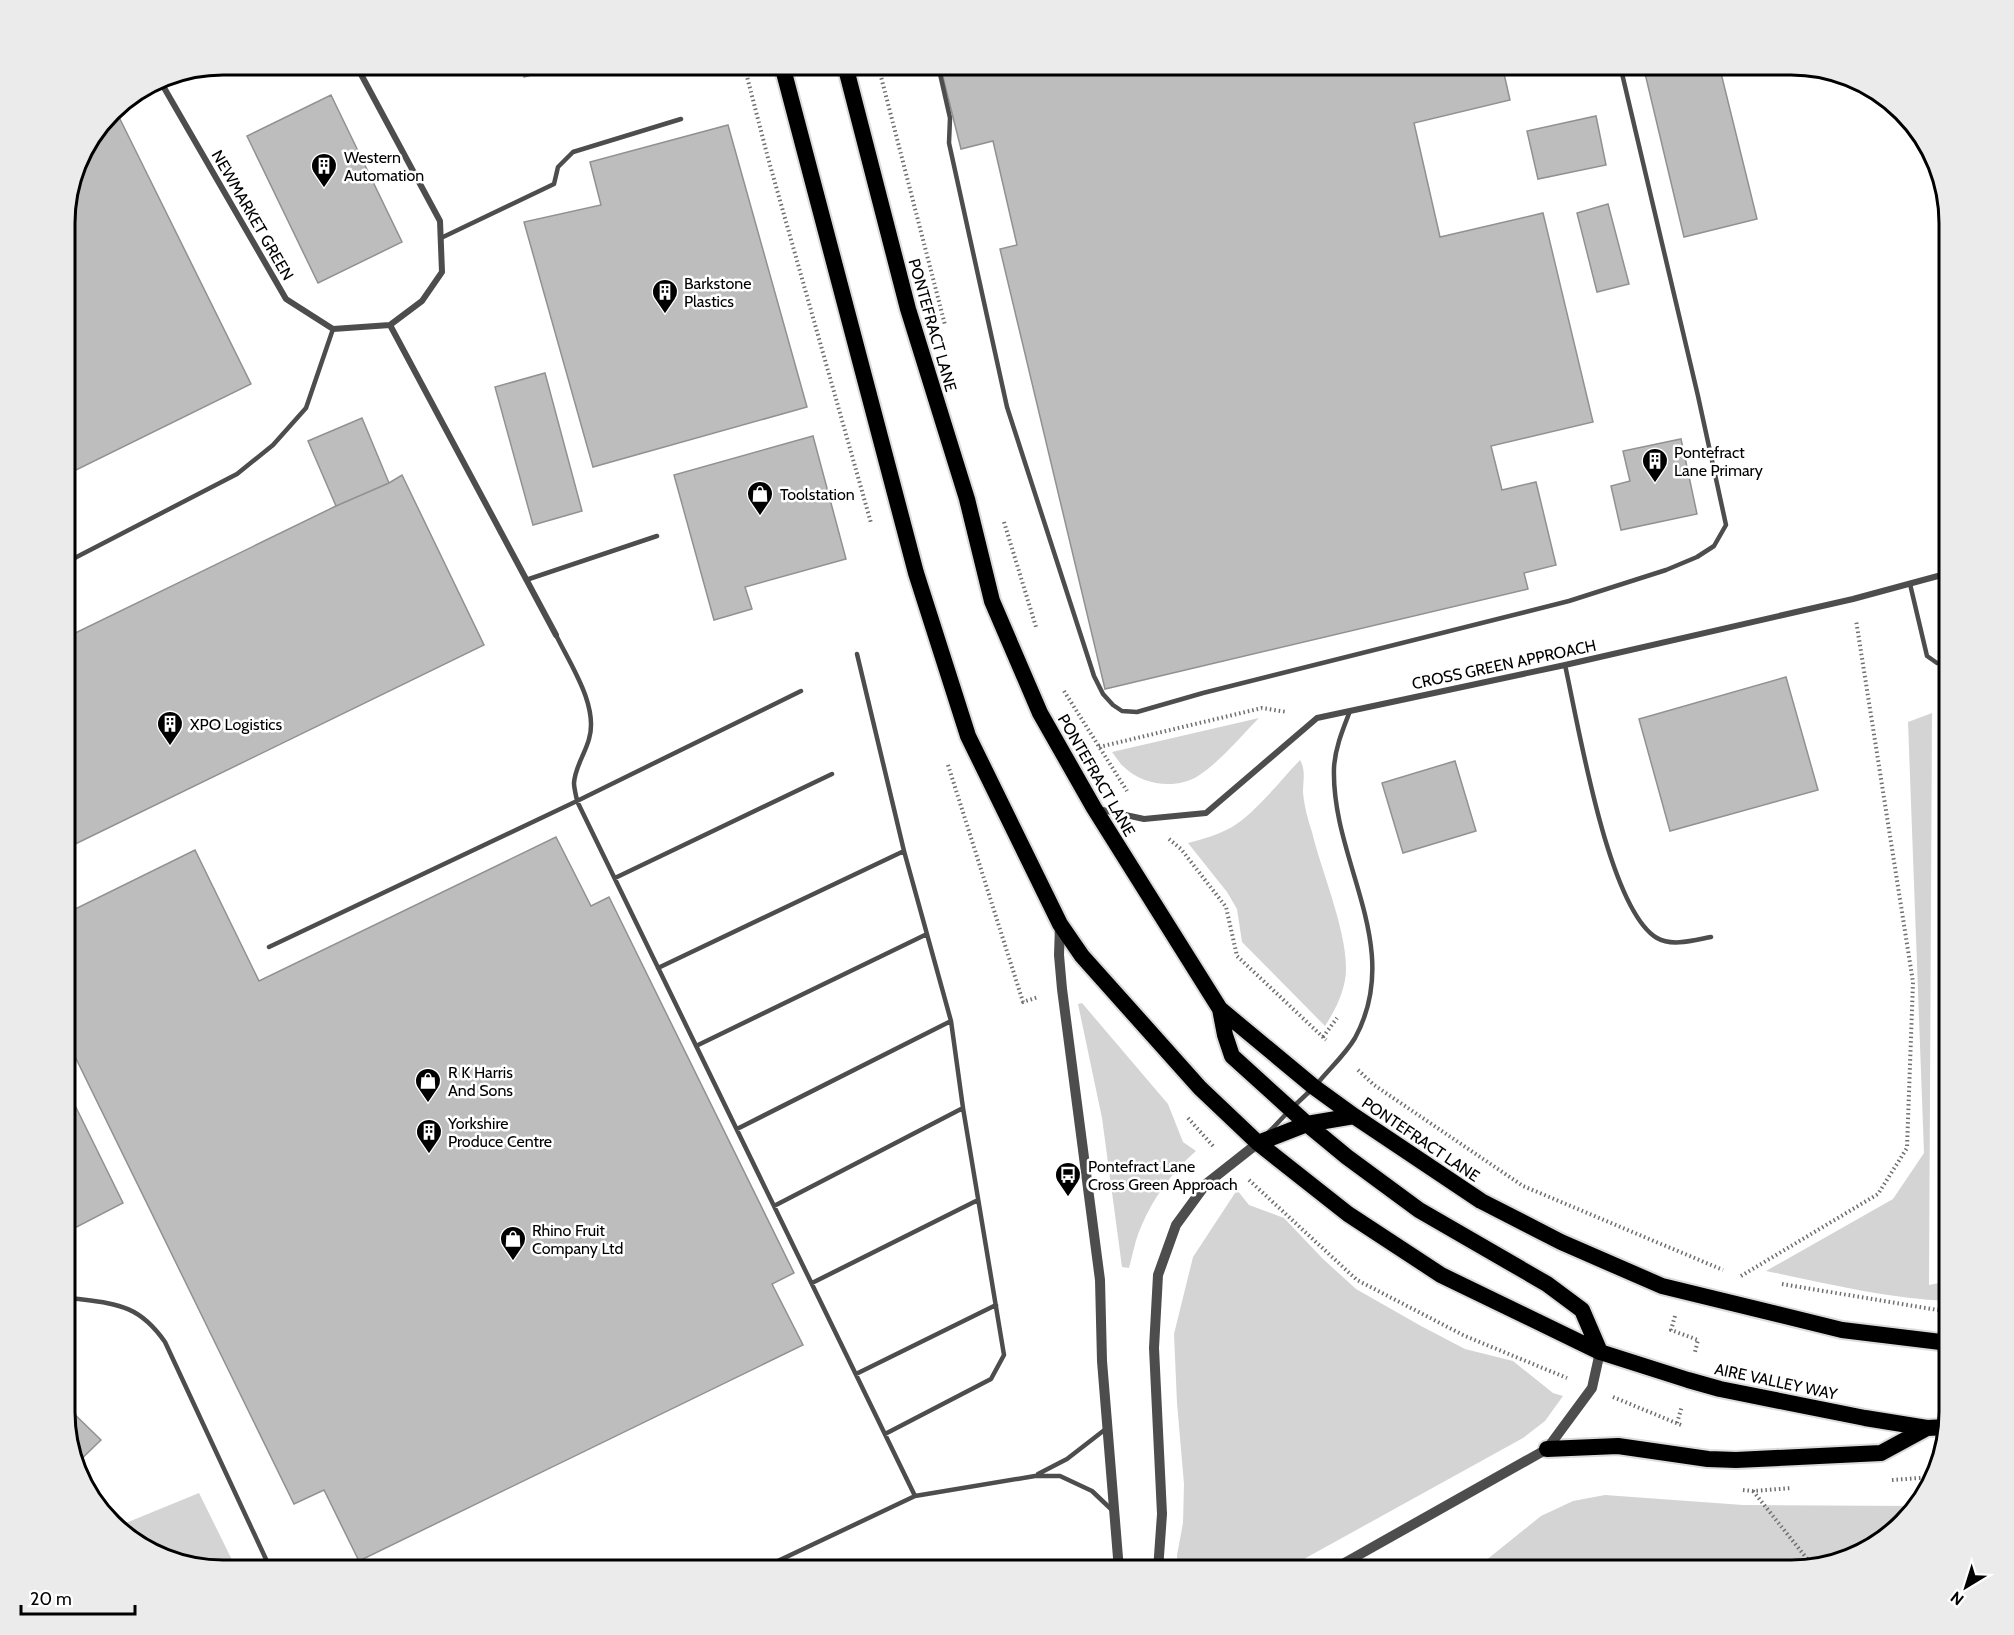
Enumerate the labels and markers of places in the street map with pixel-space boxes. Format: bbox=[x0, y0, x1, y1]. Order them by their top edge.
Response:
place label: Western Automation bbox=[344, 148, 424, 185]
building icon: Western Automation bbox=[309, 151, 339, 189]
place label: Barkstone Plastics bbox=[684, 274, 751, 311]
building icon: Barkstone Plastics bbox=[650, 277, 680, 315]
place label: Pontefract Lane Primary bbox=[1674, 443, 1763, 480]
building icon: Pontefract Lane Primary bbox=[1640, 446, 1670, 484]
shop icon: Toolstation bbox=[745, 479, 775, 517]
place label: Toolstation bbox=[780, 485, 855, 504]
building icon: XPO Logistics bbox=[155, 709, 185, 747]
place label: XPO Logistics bbox=[190, 715, 283, 734]
place label: R K Harris And Sons bbox=[448, 1063, 513, 1100]
shop icon: R K Harris And Sons bbox=[413, 1066, 443, 1104]
place label: Yorkshire Produce Centre bbox=[447, 1114, 552, 1151]
building icon: Yorkshire Produce Centre bbox=[414, 1117, 444, 1155]
place label: Pontefract Lane Cross Green Approach bbox=[1088, 1157, 1238, 1194]
bus stop icon: Pontefract Lane Cross Green Approach bbox=[1053, 1160, 1083, 1198]
place label: Rhino Fruit Company Ltd bbox=[532, 1221, 623, 1258]
shop icon: Rhino Fruit Company Ltd bbox=[498, 1224, 528, 1262]

